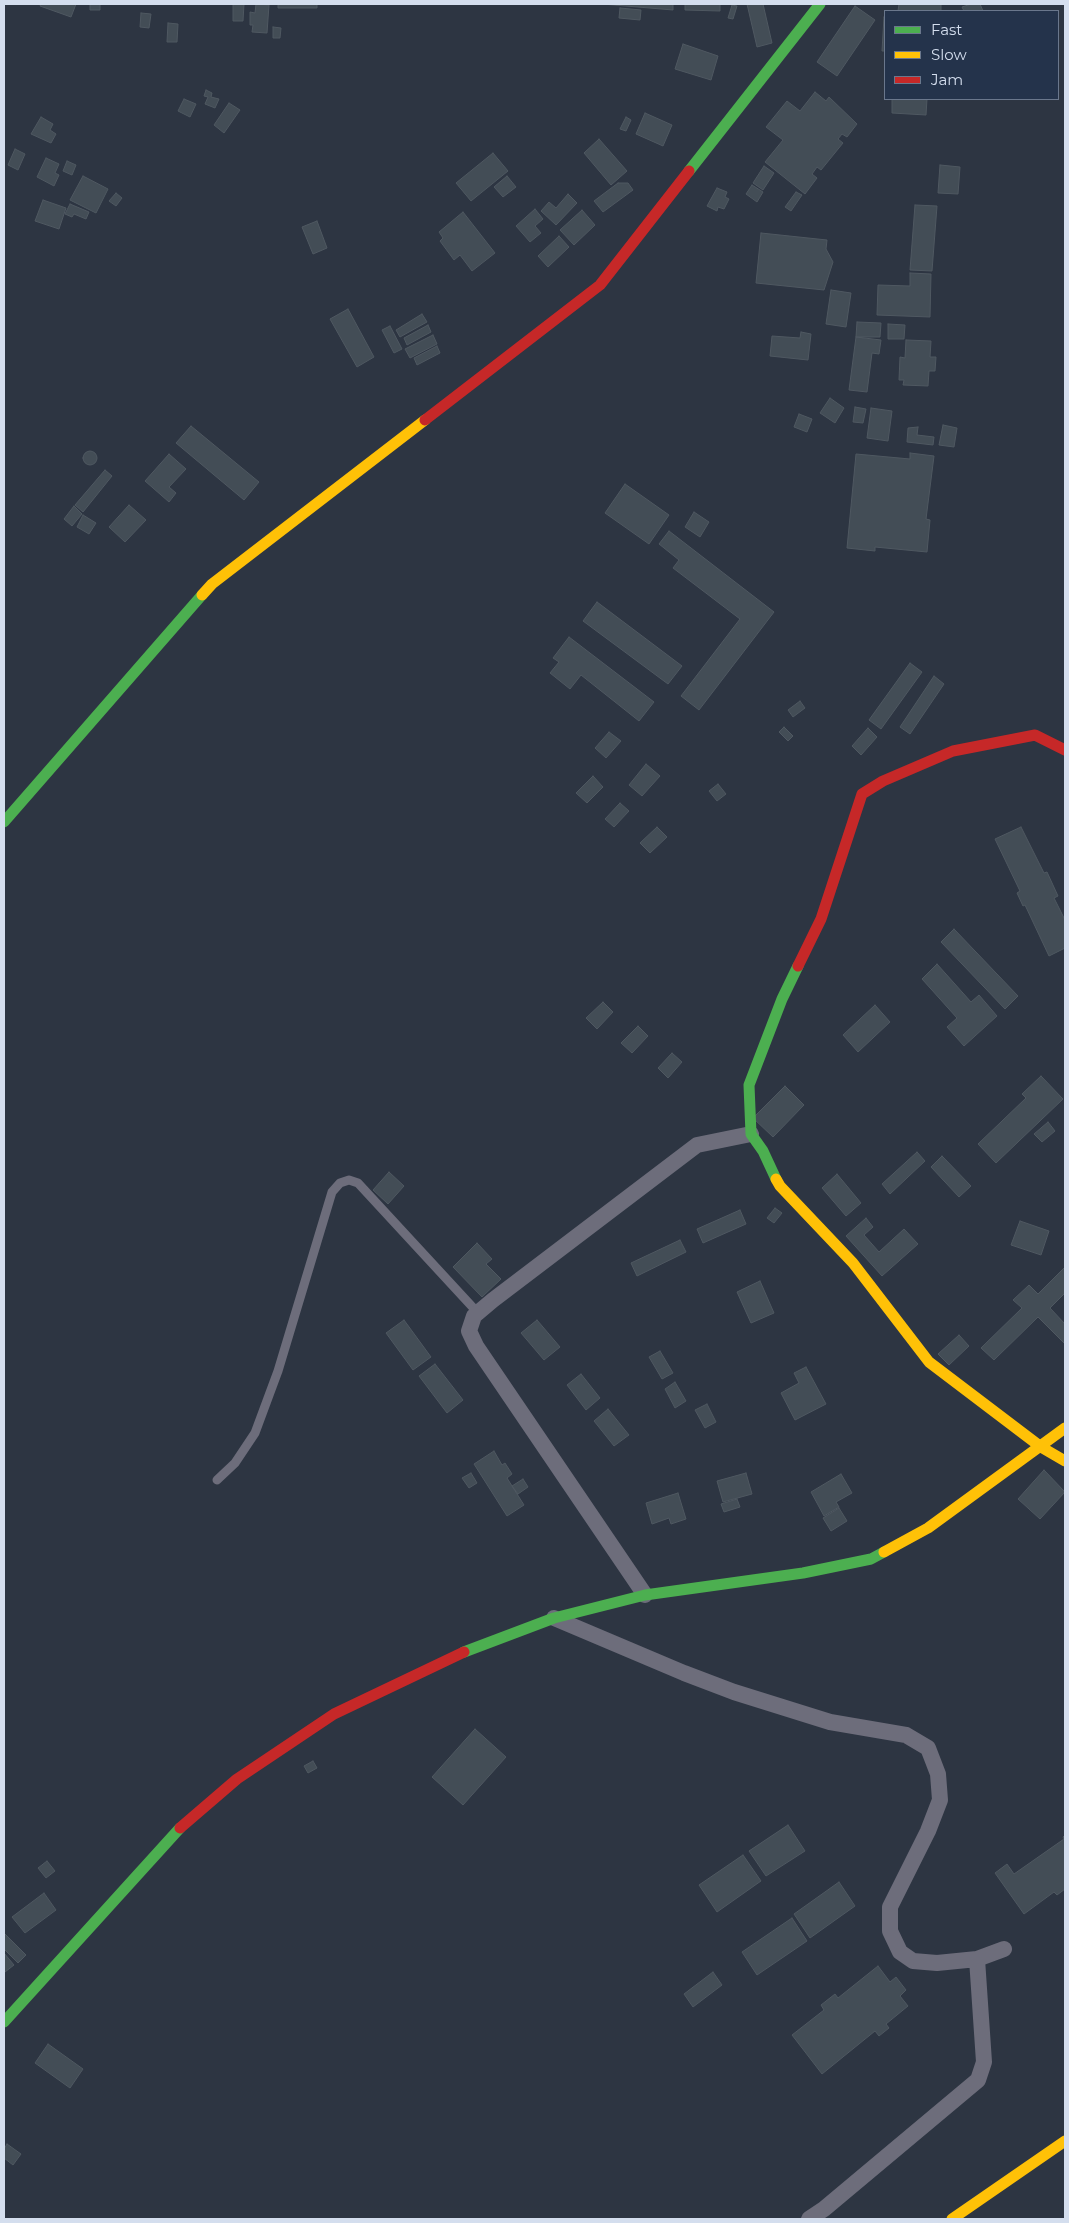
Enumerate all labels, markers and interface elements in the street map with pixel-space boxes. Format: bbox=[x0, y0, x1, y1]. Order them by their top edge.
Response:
legend bbox=[884, 10, 1059, 100]
text: Fast bbox=[931, 20, 962, 39]
text: Slow bbox=[931, 45, 967, 64]
text: Jam bbox=[931, 70, 963, 89]

